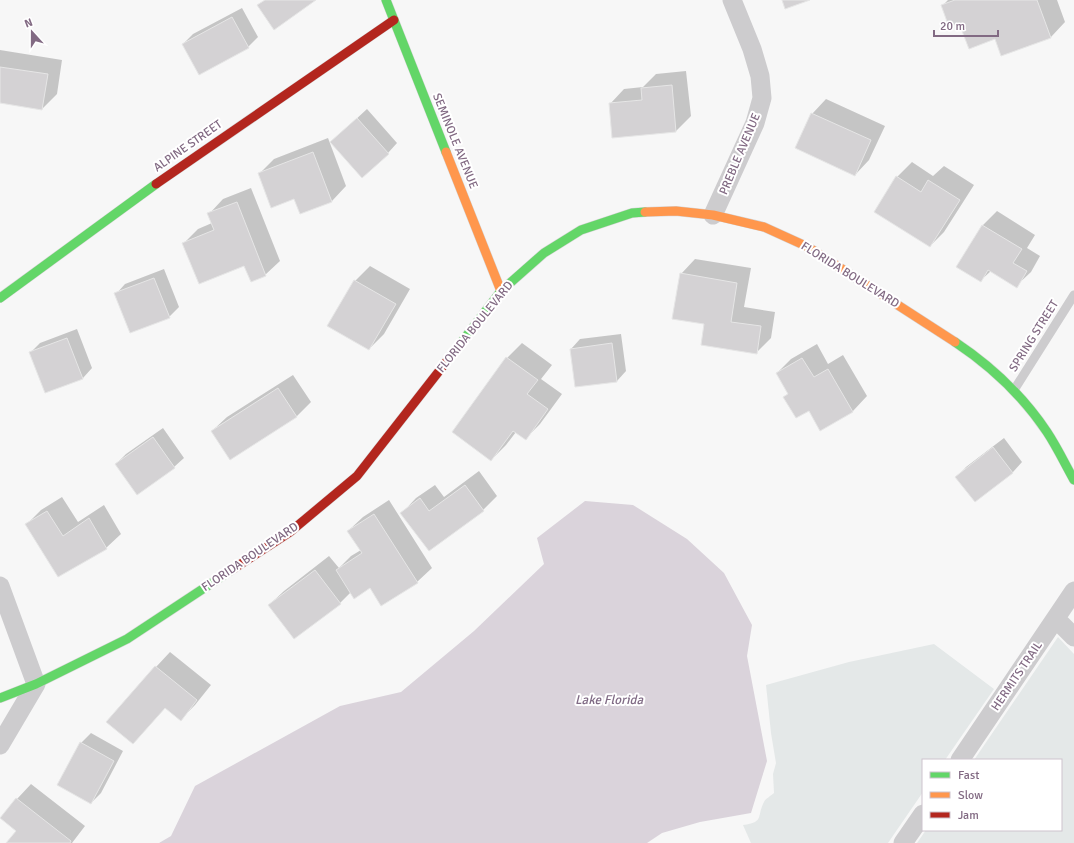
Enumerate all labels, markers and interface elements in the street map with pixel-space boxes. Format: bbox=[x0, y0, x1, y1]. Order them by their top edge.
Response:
north arrow bbox=[12, 12, 52, 52]
scale bar bbox=[934, 12, 998, 38]
text: N bbox=[23, 16, 34, 31]
text: 20 m bbox=[940, 19, 965, 34]
street label: SEMINOLE AVENUE bbox=[429, 91, 481, 191]
street label: PREBLE AVENUE bbox=[716, 111, 764, 197]
street label: ALPINE STREET bbox=[151, 117, 225, 175]
street label: FLORIDA BOULEVARD bbox=[798, 239, 902, 311]
street label: FLORIDA BOULEVARD bbox=[434, 278, 517, 376]
street label: SPRING STREET bbox=[1006, 297, 1062, 375]
street label: FLORIDA BOULEVARD bbox=[199, 519, 301, 595]
street label: HERMITS TRAIL bbox=[988, 638, 1046, 714]
water label: Lake Florida bbox=[575, 692, 643, 708]
legend bbox=[922, 759, 1062, 831]
text: Fast bbox=[958, 768, 979, 783]
text: Slow bbox=[958, 788, 983, 803]
text: Jam bbox=[958, 808, 979, 823]

